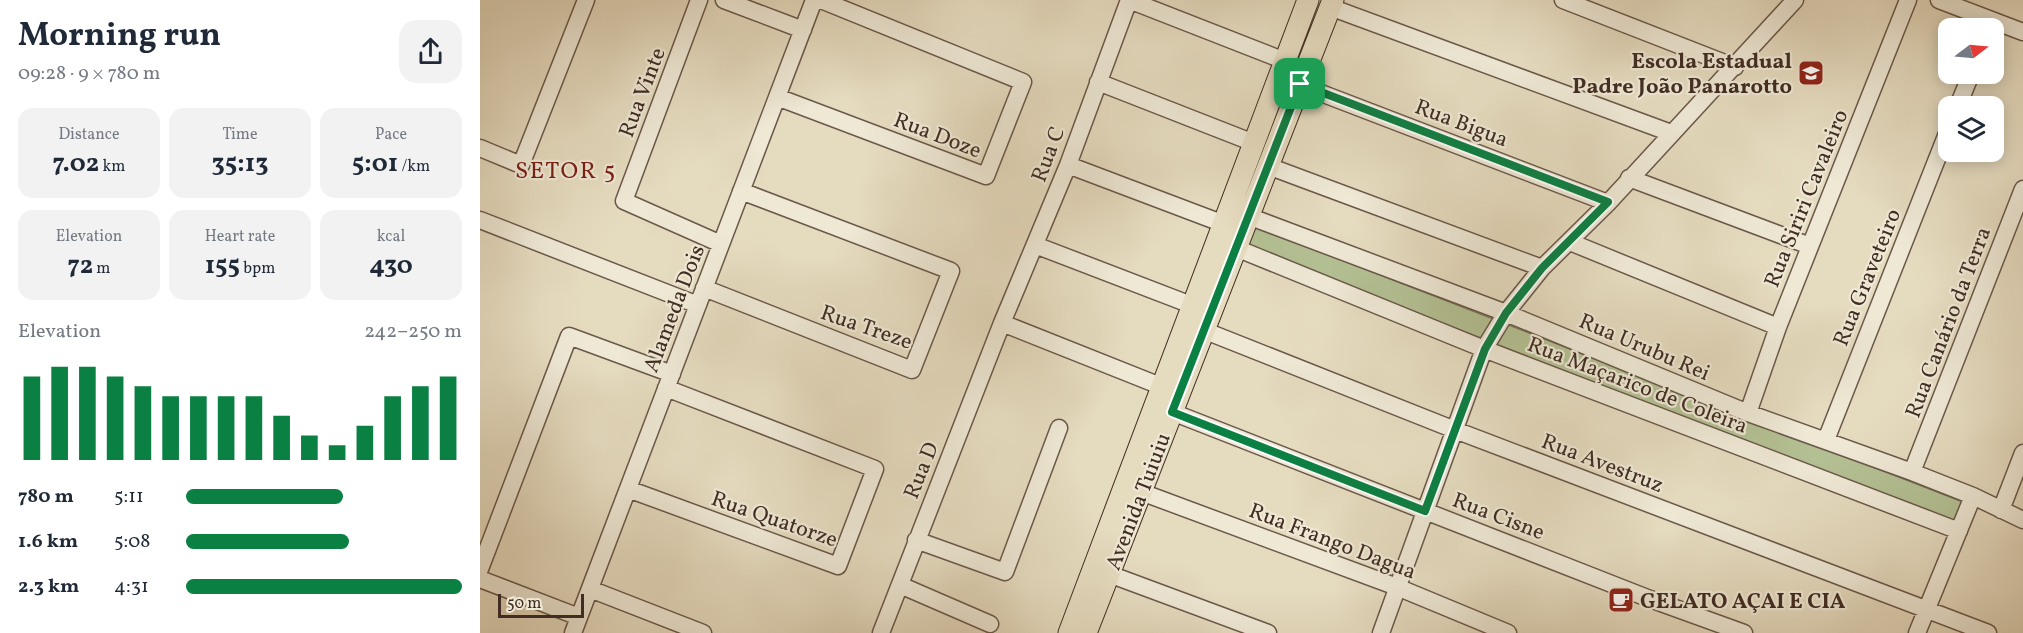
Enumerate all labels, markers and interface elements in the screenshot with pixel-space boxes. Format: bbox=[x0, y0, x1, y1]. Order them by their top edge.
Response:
text: Morning run bbox=[18, 14, 221, 60]
north arrow bbox=[1938, 18, 2004, 84]
map controls bbox=[1938, 18, 2004, 162]
button: share bbox=[399, 20, 462, 83]
street label: Rua Vinte bbox=[612, 44, 675, 142]
place label: Escola Estadual Padre João Panarotto bbox=[1572, 47, 1792, 103]
pin bbox=[1274, 58, 1325, 109]
school or university icon: Escola Estadual Padre João Panarotto bbox=[1796, 58, 1826, 88]
text: 09:28 · 9 × 780 m bbox=[18, 60, 161, 88]
icon: arrive bbox=[1283, 67, 1316, 100]
street label: Rua Bigua bbox=[1410, 92, 1512, 156]
button: layers bbox=[1938, 96, 2004, 162]
street label: Rua Doze bbox=[889, 105, 986, 167]
street label: Rua Siriri Cavaleiro bbox=[1757, 105, 1857, 293]
street label: Rua C bbox=[1025, 123, 1074, 187]
text: Distance bbox=[58, 124, 120, 146]
text: Time bbox=[222, 124, 258, 146]
text: Pace bbox=[375, 124, 407, 146]
text: 7.02 bbox=[53, 146, 99, 182]
text: 35:13 bbox=[212, 146, 268, 182]
text: 5:01 bbox=[352, 146, 398, 182]
district label: SETOR 5 bbox=[515, 155, 617, 189]
text: km bbox=[99, 156, 125, 178]
text: /km bbox=[398, 156, 430, 178]
street label: Rua Graveteiro bbox=[1827, 205, 1910, 351]
street label: Rua Canário da Terra bbox=[1899, 223, 2000, 423]
text: Elevation bbox=[56, 226, 122, 248]
text: Heart rate bbox=[205, 226, 275, 248]
text: kcal bbox=[377, 226, 405, 248]
street label: Alameda Dois bbox=[637, 241, 714, 377]
text: 72 bbox=[67, 248, 93, 284]
text: 155 bbox=[205, 248, 240, 284]
text: 430 bbox=[369, 248, 413, 284]
text: m bbox=[93, 258, 111, 280]
text: bpm bbox=[240, 258, 275, 280]
street label: Rua Treze bbox=[816, 298, 916, 359]
street label: Rua Urubu Rei bbox=[1574, 307, 1714, 390]
text: Elevation bbox=[18, 318, 101, 346]
text: 242–250 m bbox=[364, 318, 462, 346]
street label: Rua Maçarico de Coleira bbox=[1522, 330, 1752, 443]
street label: Rua Avestruz bbox=[1537, 427, 1668, 502]
street label: Avenida Tuiuiu bbox=[1099, 429, 1180, 575]
street label: Rua D bbox=[897, 438, 948, 504]
text: 780 m bbox=[18, 483, 74, 511]
text: 5:11 bbox=[114, 483, 144, 511]
street label: Rua Quatorze bbox=[707, 484, 842, 556]
street label: Rua Cisne bbox=[1447, 486, 1549, 549]
street label: Rua Frango Dagua bbox=[1244, 496, 1420, 588]
text: 1.6 km bbox=[18, 528, 78, 556]
text: 5:08 bbox=[114, 528, 151, 556]
text: 2.3 km bbox=[18, 573, 79, 601]
text: 4:31 bbox=[114, 573, 149, 601]
cafe icon: GELATO AÇAI E CIA bbox=[1606, 585, 1636, 615]
place label: GELATO AÇAI E CIA bbox=[1640, 587, 1846, 618]
scale bar bbox=[498, 591, 584, 618]
text: 50 m bbox=[507, 593, 541, 615]

